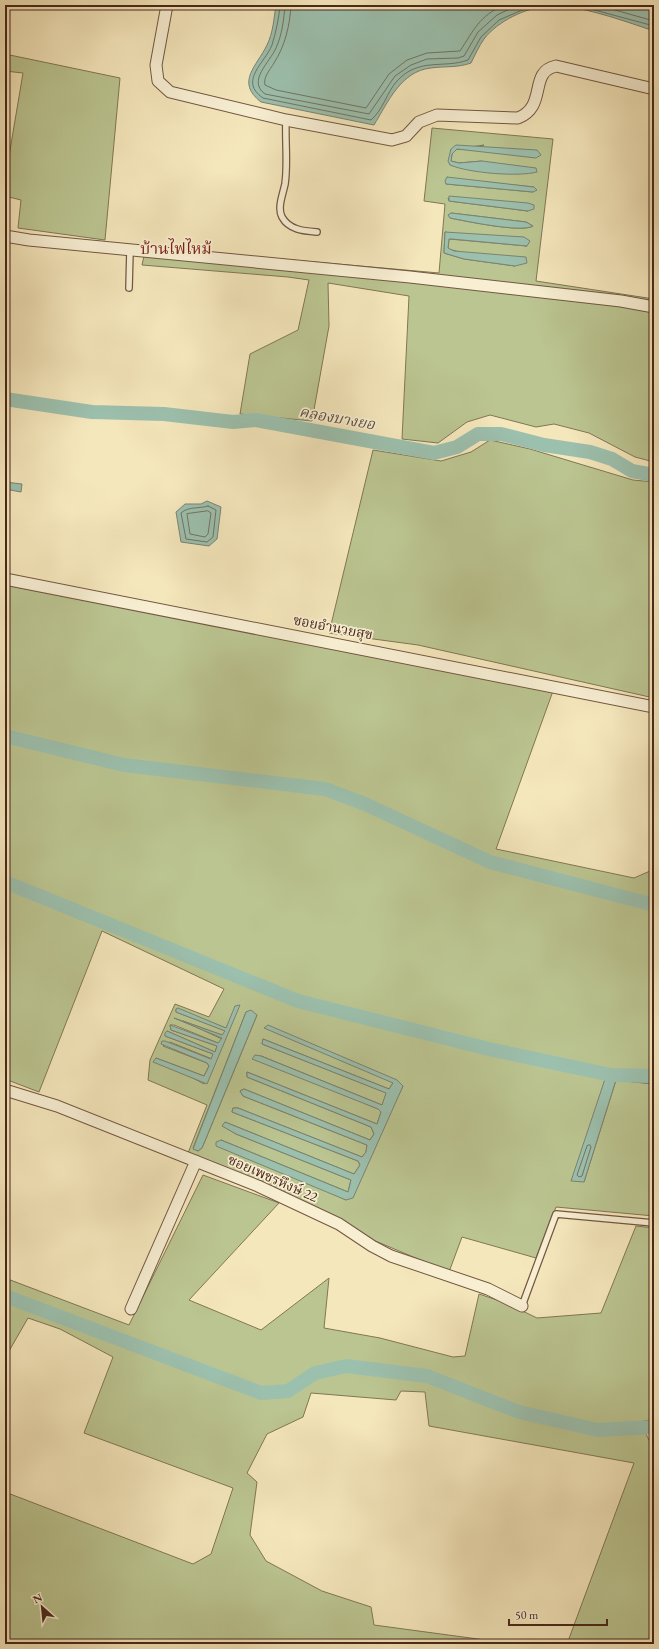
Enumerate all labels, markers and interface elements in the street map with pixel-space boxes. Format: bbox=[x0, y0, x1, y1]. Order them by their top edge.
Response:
district label: บ้านไฟไหม้ bbox=[140, 238, 212, 259]
water label: คลองบางยอ bbox=[298, 401, 378, 434]
street label: ซอยอำนวยสุข bbox=[292, 610, 374, 644]
street label: ซอยเพชรหึงษ์ 22 bbox=[225, 1150, 321, 1206]
north arrow bbox=[22, 1587, 62, 1627]
text: N bbox=[30, 1590, 45, 1606]
scale bar bbox=[509, 1601, 607, 1627]
text: 50 m bbox=[515, 1607, 539, 1623]

